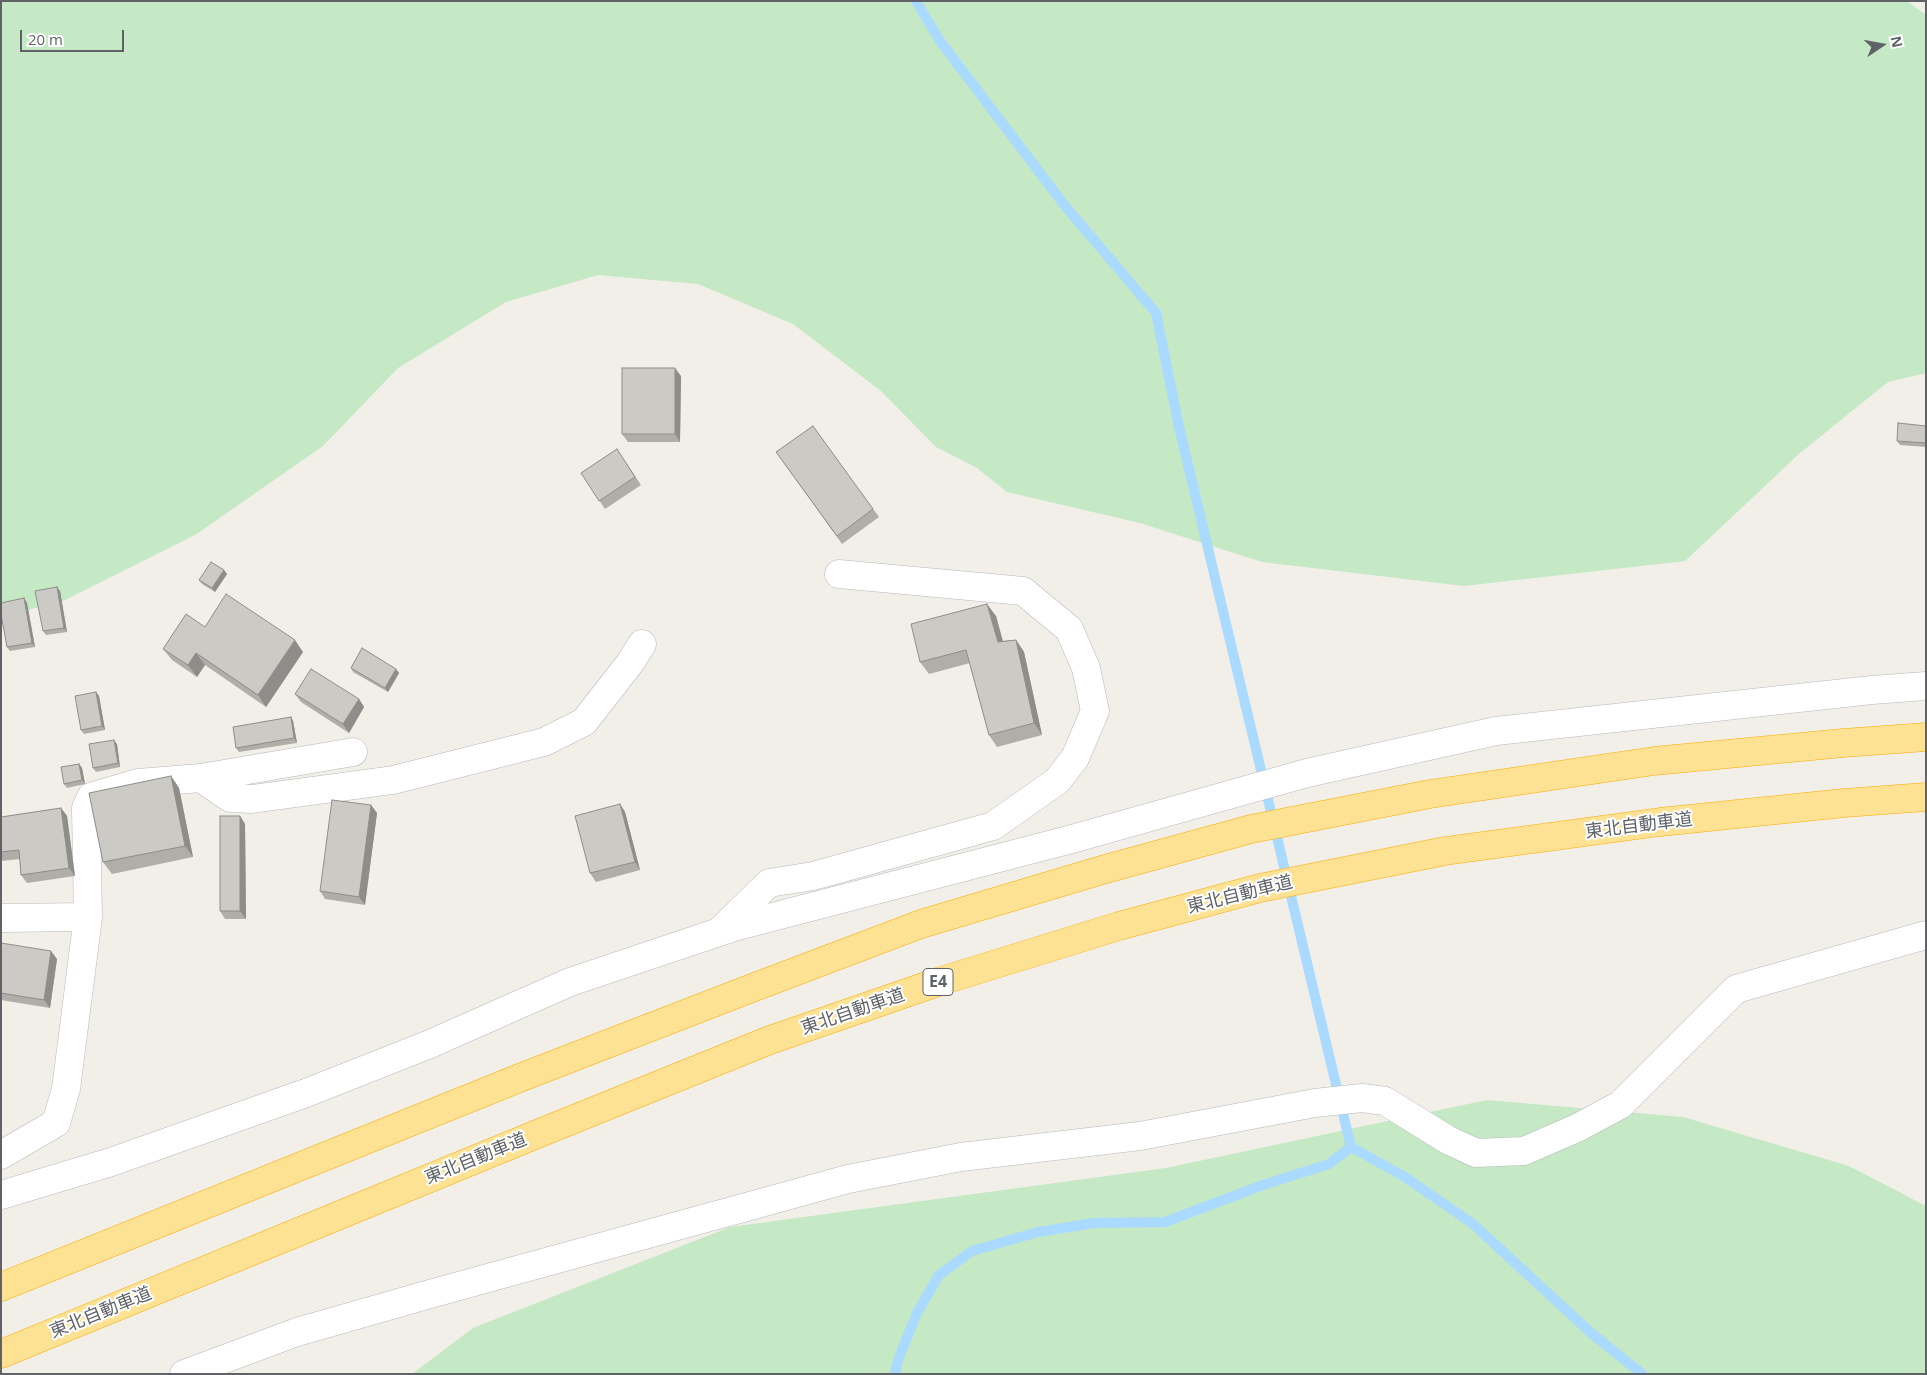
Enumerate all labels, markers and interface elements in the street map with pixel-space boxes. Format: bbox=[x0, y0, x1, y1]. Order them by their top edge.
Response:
scale bar bbox=[22, 20, 126, 52]
north arrow bbox=[1857, 20, 1907, 70]
text: 20 m bbox=[28, 29, 63, 49]
text: N bbox=[1887, 34, 1908, 49]
street label: 東北自動車道 bbox=[1584, 809, 1694, 843]
street label: 東北自動車道 bbox=[1185, 871, 1295, 919]
road number: E4 bbox=[923, 969, 953, 996]
street label: 東北自動車道 bbox=[798, 984, 908, 1040]
street label: 東北自動車道 bbox=[422, 1129, 530, 1189]
street label: 東北自動車道 bbox=[47, 1283, 155, 1343]

